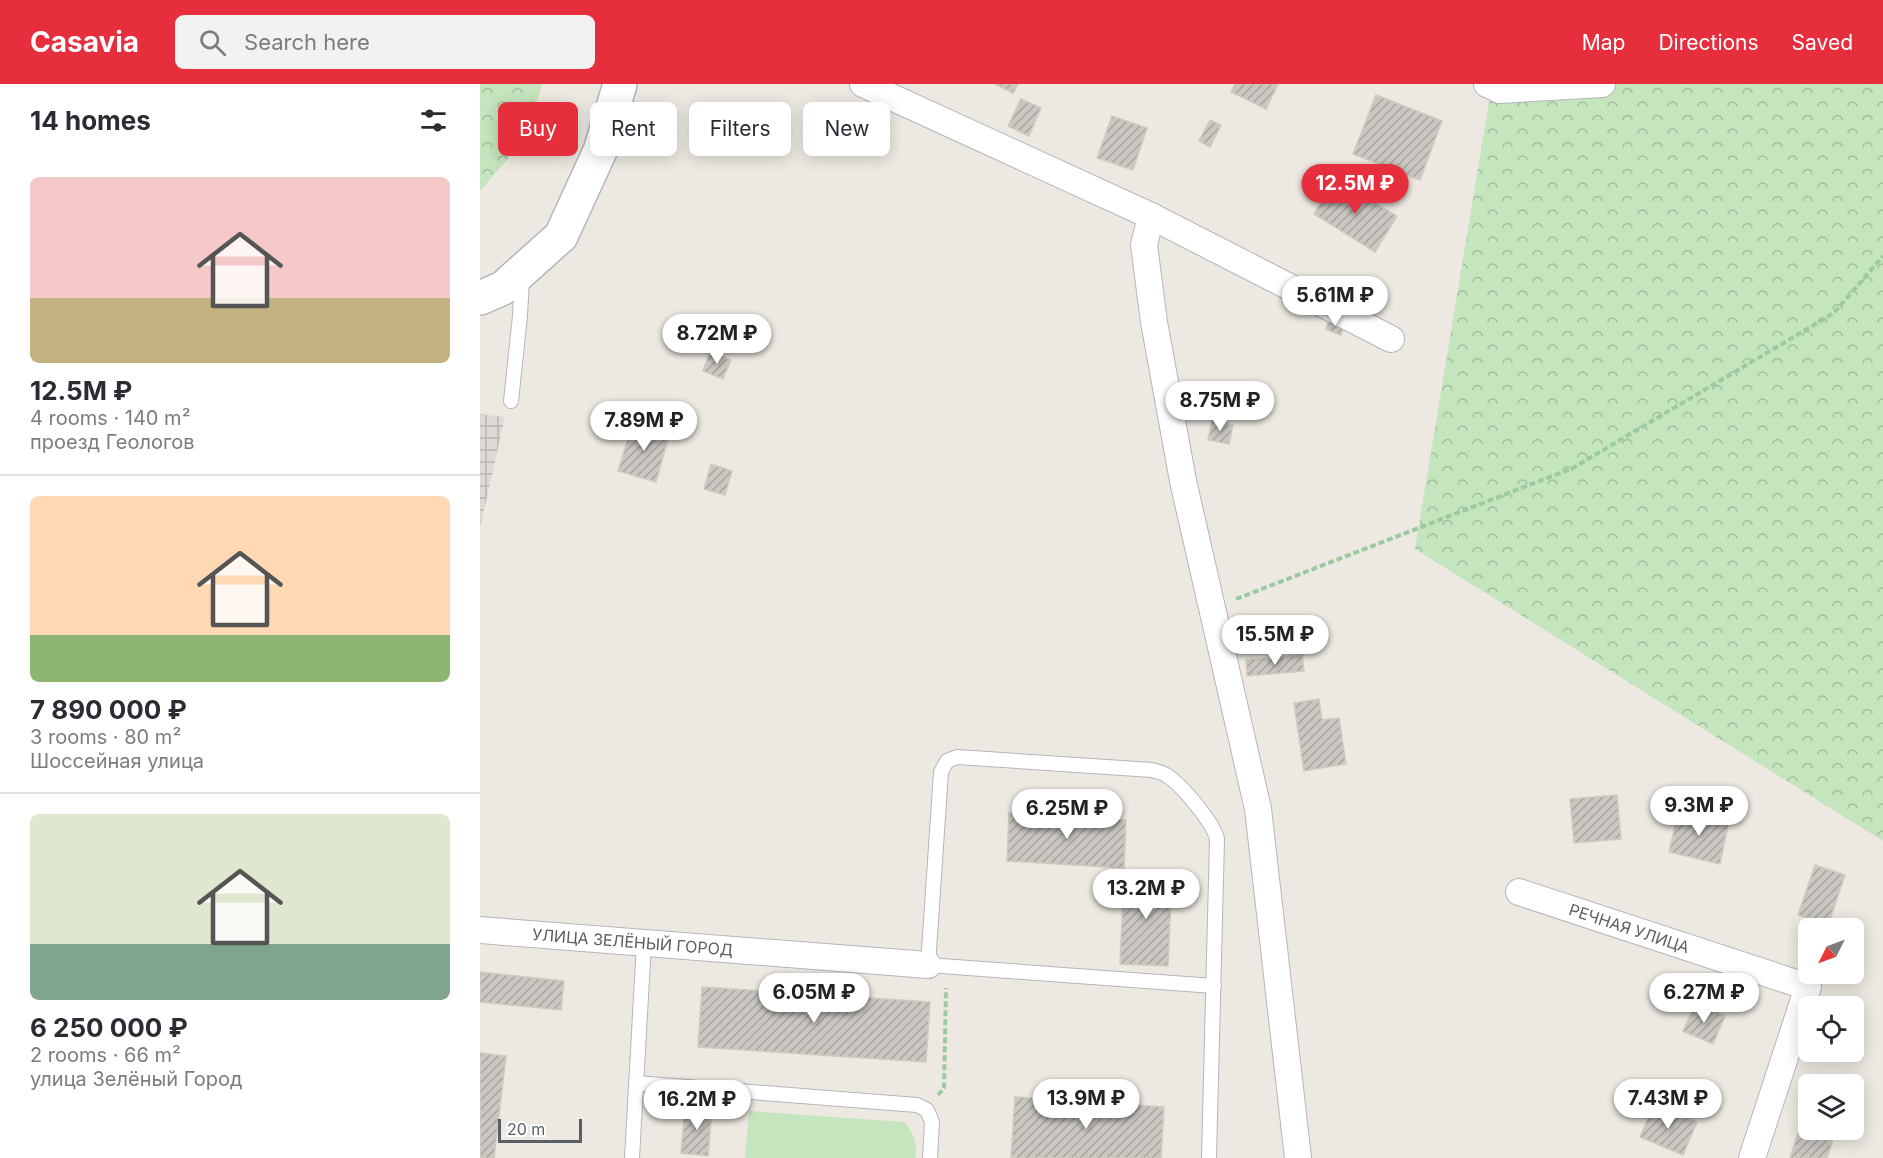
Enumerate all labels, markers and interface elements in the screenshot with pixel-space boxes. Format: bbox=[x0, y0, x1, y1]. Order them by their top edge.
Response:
search box bbox=[175, 15, 595, 69]
text: Casavia bbox=[30, 25, 139, 59]
icon: search bbox=[196, 26, 229, 59]
text: Search here bbox=[244, 29, 370, 55]
text: Map bbox=[1582, 30, 1625, 55]
text: Directions bbox=[1658, 30, 1759, 55]
text: Saved bbox=[1792, 30, 1853, 55]
chip: Buy bbox=[498, 102, 578, 156]
chip: Rent bbox=[590, 102, 677, 156]
chip: Filters bbox=[689, 102, 791, 156]
chip: New bbox=[803, 102, 890, 156]
icon: filters bbox=[417, 104, 450, 137]
text: 14 homes bbox=[30, 105, 151, 136]
pin: 12.5M ₽ bbox=[1300, 164, 1410, 215]
text: 12.5M ₽ bbox=[1316, 171, 1394, 195]
icon: home bbox=[186, 216, 294, 324]
pin: 5.61M ₽ bbox=[1280, 276, 1390, 327]
text: 5.61M ₽ bbox=[1296, 283, 1374, 307]
pin: 8.72M ₽ bbox=[662, 314, 772, 365]
text: 8.72M ₽ bbox=[676, 321, 758, 345]
text: 12.5M ₽ bbox=[30, 375, 132, 406]
pin: 8.75M ₽ bbox=[1165, 381, 1275, 432]
text: 8.75M ₽ bbox=[1179, 388, 1261, 412]
pin: 7.89M ₽ bbox=[589, 401, 699, 452]
text: 4 rooms · 140 m² bbox=[30, 406, 190, 430]
text: 7.89M ₽ bbox=[604, 408, 684, 432]
text: проезд Геологов bbox=[30, 430, 195, 454]
icon: home bbox=[186, 535, 294, 643]
pin: 15.5M ₽ bbox=[1220, 615, 1330, 666]
text: 15.5M ₽ bbox=[1236, 622, 1314, 646]
text: 7 890 000 ₽ bbox=[30, 694, 187, 725]
text: 3 rooms · 80 m² bbox=[30, 725, 181, 749]
text: Шоссейная улица bbox=[30, 749, 204, 773]
pin: 9.3M ₽ bbox=[1650, 786, 1748, 837]
pin: 6.25M ₽ bbox=[1012, 789, 1122, 840]
text: 9.3M ₽ bbox=[1664, 793, 1734, 817]
text: 6.25M ₽ bbox=[1026, 796, 1108, 820]
icon: home bbox=[186, 853, 294, 961]
pin: 13.2M ₽ bbox=[1091, 869, 1201, 920]
text: 13.2M ₽ bbox=[1107, 876, 1185, 900]
street label: РЕЧНАЯ УЛИЦА bbox=[1566, 899, 1692, 957]
north arrow bbox=[1798, 918, 1864, 984]
map controls bbox=[1798, 918, 1864, 1140]
street label: УЛИЦА ЗЕЛЁНЫЙ ГОРОД bbox=[531, 924, 734, 960]
pin: 6.05M ₽ bbox=[759, 973, 869, 1024]
pin: 6.27M ₽ bbox=[1649, 973, 1759, 1024]
text: 6.05M ₽ bbox=[773, 980, 855, 1004]
text: 6.27M ₽ bbox=[1663, 980, 1745, 1004]
button: locate bbox=[1798, 996, 1864, 1062]
text: 6 250 000 ₽ bbox=[30, 1012, 188, 1043]
text: 2 rooms · 66 m² bbox=[30, 1043, 181, 1067]
text: улица Зелёный Город bbox=[30, 1067, 242, 1091]
button: layers bbox=[1798, 1074, 1864, 1140]
pin: 13.9M ₽ bbox=[1031, 1079, 1141, 1130]
pin: 7.43M ₽ bbox=[1613, 1079, 1723, 1130]
pin: 16.2M ₽ bbox=[642, 1080, 752, 1131]
text: 13.9M ₽ bbox=[1047, 1086, 1125, 1110]
text: 7.43M ₽ bbox=[1628, 1086, 1708, 1110]
text: 16.2M ₽ bbox=[658, 1087, 736, 1111]
scale bar bbox=[498, 1116, 582, 1144]
text: 20 m bbox=[507, 1119, 545, 1139]

